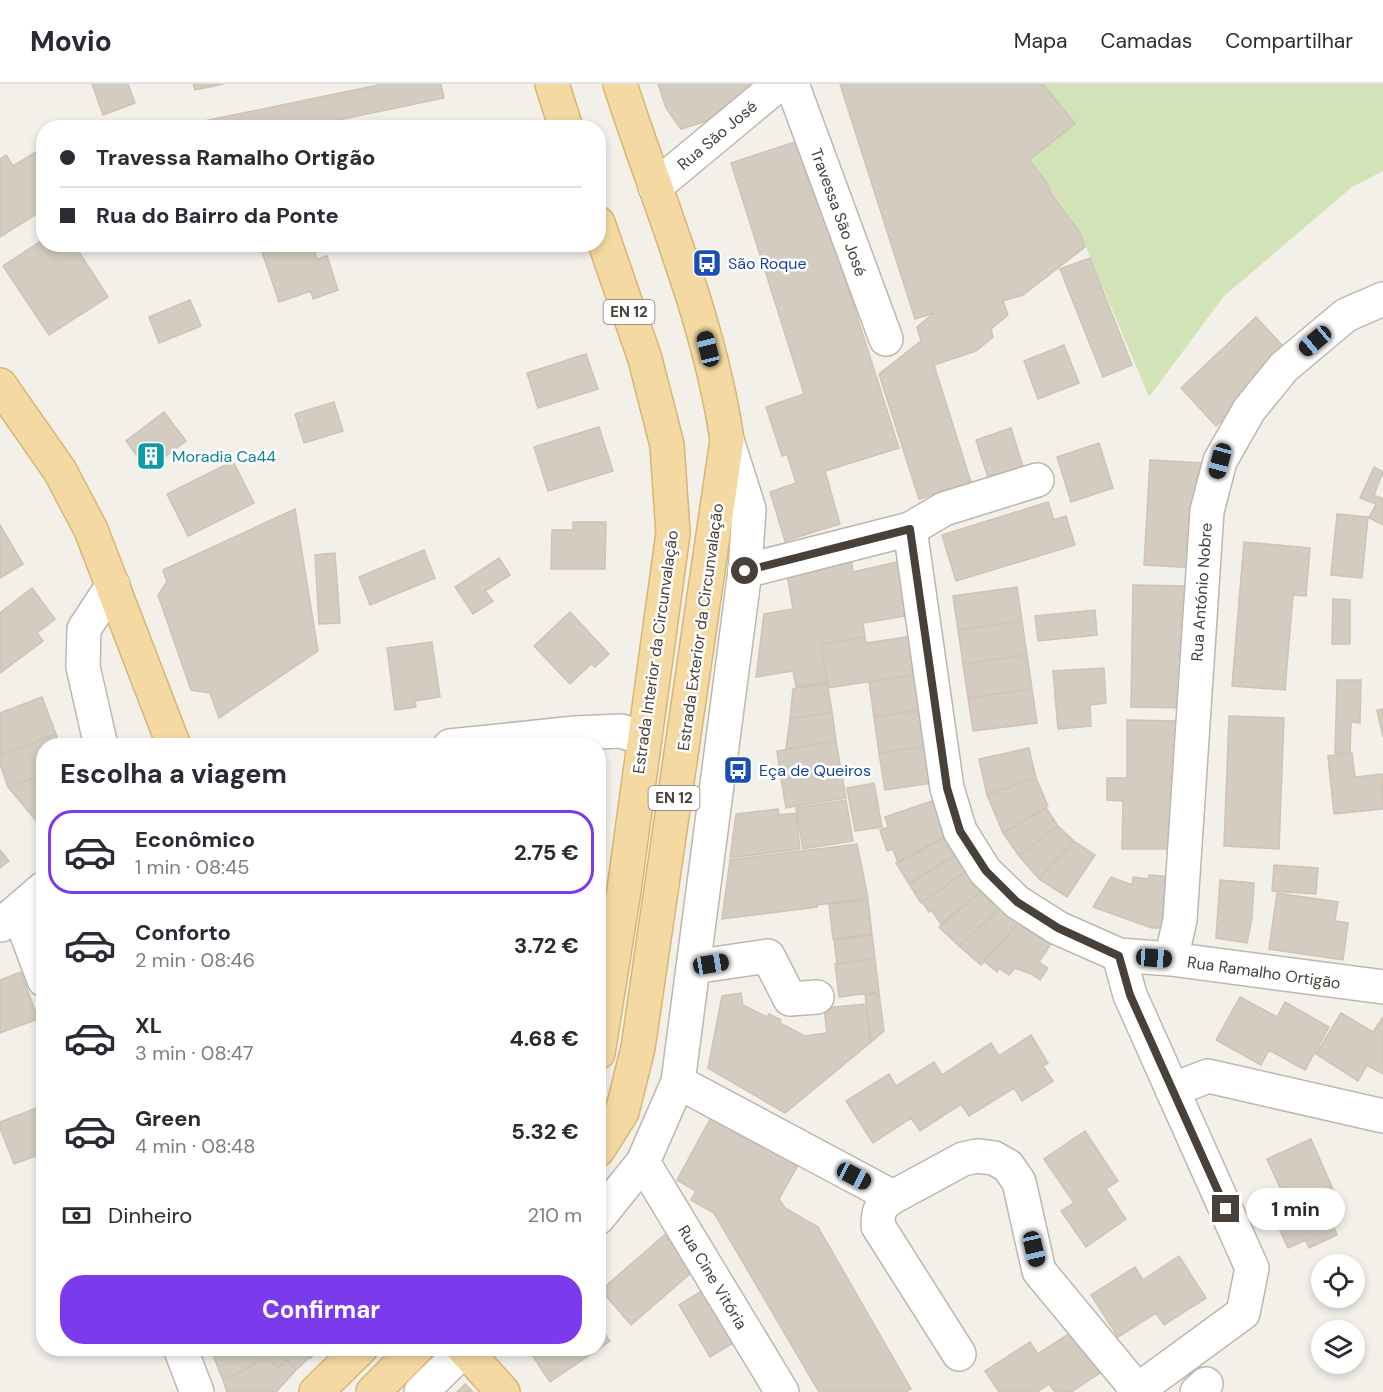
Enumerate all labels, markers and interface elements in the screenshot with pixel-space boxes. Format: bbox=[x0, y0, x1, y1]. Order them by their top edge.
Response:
text: Movio bbox=[30, 23, 112, 60]
text: Mapa bbox=[1014, 27, 1067, 55]
text: Camadas bbox=[1100, 27, 1192, 55]
text: Compartilhar bbox=[1225, 27, 1353, 55]
street label: Rua São José bbox=[673, 96, 762, 175]
text: Travessa Ramalho Ortigão bbox=[96, 143, 376, 172]
street label: Travessa São José bbox=[806, 145, 871, 279]
text: Rua do Bairro da Ponte bbox=[96, 201, 339, 230]
bus stop icon: São Roque bbox=[691, 247, 723, 279]
place label: São Roque bbox=[728, 253, 807, 274]
road number: EN 12 bbox=[604, 300, 654, 324]
car bbox=[1295, 323, 1335, 359]
car bbox=[695, 329, 721, 369]
building icon: Moradia Ca44 bbox=[135, 440, 167, 472]
car bbox=[1207, 441, 1233, 481]
place label: Moradia Ca44 bbox=[172, 446, 276, 467]
street label: Estrada Exterior da Circunvalação bbox=[673, 502, 728, 752]
street label: Rua António Nobre bbox=[1186, 522, 1217, 662]
street label: Estrada Interior da Circunvalação bbox=[628, 529, 683, 775]
route start bbox=[731, 557, 758, 584]
bus stop icon: Eça de Queiros bbox=[722, 754, 754, 786]
text: Escolha a viagem bbox=[60, 756, 287, 791]
place label: Eça de Queiros bbox=[759, 760, 871, 781]
road number: EN 12 bbox=[648, 786, 700, 810]
icon: car bbox=[63, 825, 117, 879]
text: Econômico bbox=[135, 825, 255, 854]
text: 2.75 € bbox=[514, 838, 579, 867]
text: 1 min · 08:45 bbox=[135, 854, 249, 880]
icon: car bbox=[63, 918, 117, 972]
text: Conforto bbox=[135, 918, 231, 947]
text: 3.72 € bbox=[514, 931, 579, 960]
text: 2 min · 08:46 bbox=[135, 947, 255, 973]
car bbox=[1135, 948, 1173, 968]
street label: Rua Ramalho Ortigão bbox=[1186, 951, 1342, 994]
car bbox=[692, 952, 730, 976]
icon: car bbox=[63, 1011, 117, 1065]
text: XL bbox=[135, 1011, 162, 1040]
text: 4.68 € bbox=[509, 1024, 579, 1053]
text: 3 min · 08:47 bbox=[135, 1040, 254, 1066]
icon: car bbox=[63, 1104, 117, 1158]
text: Green bbox=[135, 1104, 201, 1133]
text: 5.32 € bbox=[511, 1117, 579, 1146]
text: 4 min · 08:48 bbox=[135, 1133, 255, 1159]
car bbox=[834, 1160, 874, 1192]
callout: 1 min bbox=[1247, 1188, 1346, 1230]
route end bbox=[1212, 1195, 1239, 1222]
text: 1 min bbox=[1271, 1196, 1320, 1222]
icon: cash bbox=[60, 1199, 93, 1232]
text: Dinheiro bbox=[108, 1201, 192, 1230]
text: 210 m bbox=[527, 1202, 582, 1228]
street label: Rua Cine Vitória bbox=[673, 1221, 752, 1333]
car bbox=[1021, 1229, 1047, 1269]
map controls bbox=[1311, 1254, 1365, 1374]
button: locate bbox=[1311, 1254, 1365, 1308]
button: Confirmar bbox=[60, 1275, 582, 1344]
button: layers bbox=[1311, 1320, 1365, 1374]

